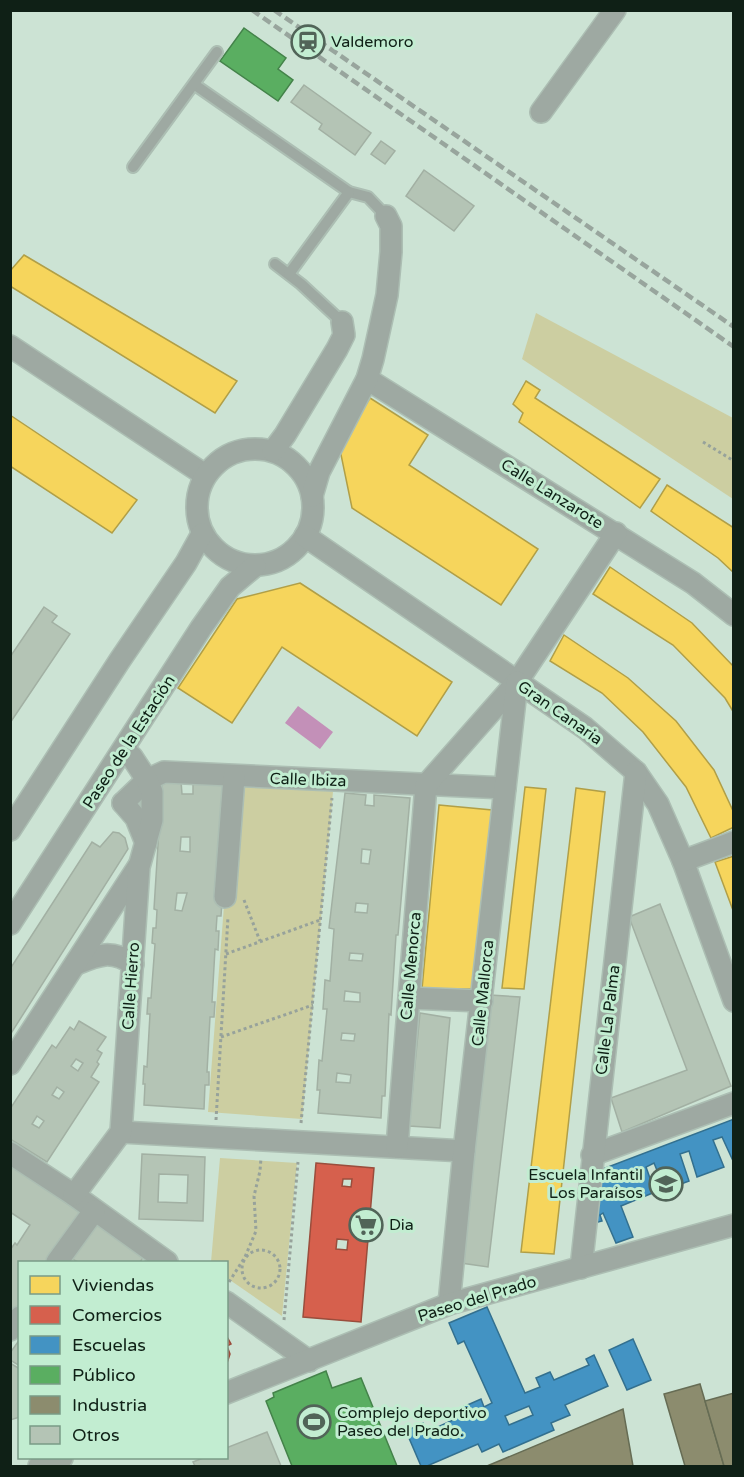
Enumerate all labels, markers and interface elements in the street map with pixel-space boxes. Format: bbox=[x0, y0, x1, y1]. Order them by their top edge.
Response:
station icon: Valdemoro bbox=[290, 24, 326, 60]
place label: Valdemoro bbox=[331, 32, 413, 52]
street label: Calle Lanzarote bbox=[497, 455, 607, 533]
street label: Paseo de la Estación bbox=[78, 671, 180, 813]
street label: Gran Canaria bbox=[514, 676, 606, 750]
street label: Calle Ibiza bbox=[269, 769, 347, 791]
street label: Calle Menorca bbox=[396, 911, 426, 1021]
street label: Calle Mallorca bbox=[467, 939, 499, 1047]
street label: Calle Hierro bbox=[118, 941, 144, 1031]
street label: Calle La Palma bbox=[591, 964, 625, 1076]
place label: Escuela Infantil Los Paraísos bbox=[528, 1165, 643, 1203]
school or university icon: Escuela Infantil Los Paraísos bbox=[648, 1166, 684, 1202]
supermarket icon: Dia bbox=[348, 1207, 384, 1243]
place label: Dia bbox=[389, 1215, 414, 1235]
legend bbox=[18, 1261, 228, 1459]
street label: Paseo del Prado bbox=[415, 1271, 539, 1327]
text: Viviendas bbox=[72, 1274, 154, 1296]
text: Comercios bbox=[72, 1304, 162, 1326]
text: Escuelas bbox=[72, 1334, 146, 1356]
text: Público bbox=[72, 1364, 136, 1386]
text: Industria bbox=[72, 1394, 147, 1416]
place label: Complejo deportivo Paseo del Prado. bbox=[337, 1403, 487, 1441]
sports icon: Complejo deportivo Paseo del Prado. bbox=[296, 1404, 332, 1440]
text: Otros bbox=[72, 1424, 120, 1446]

